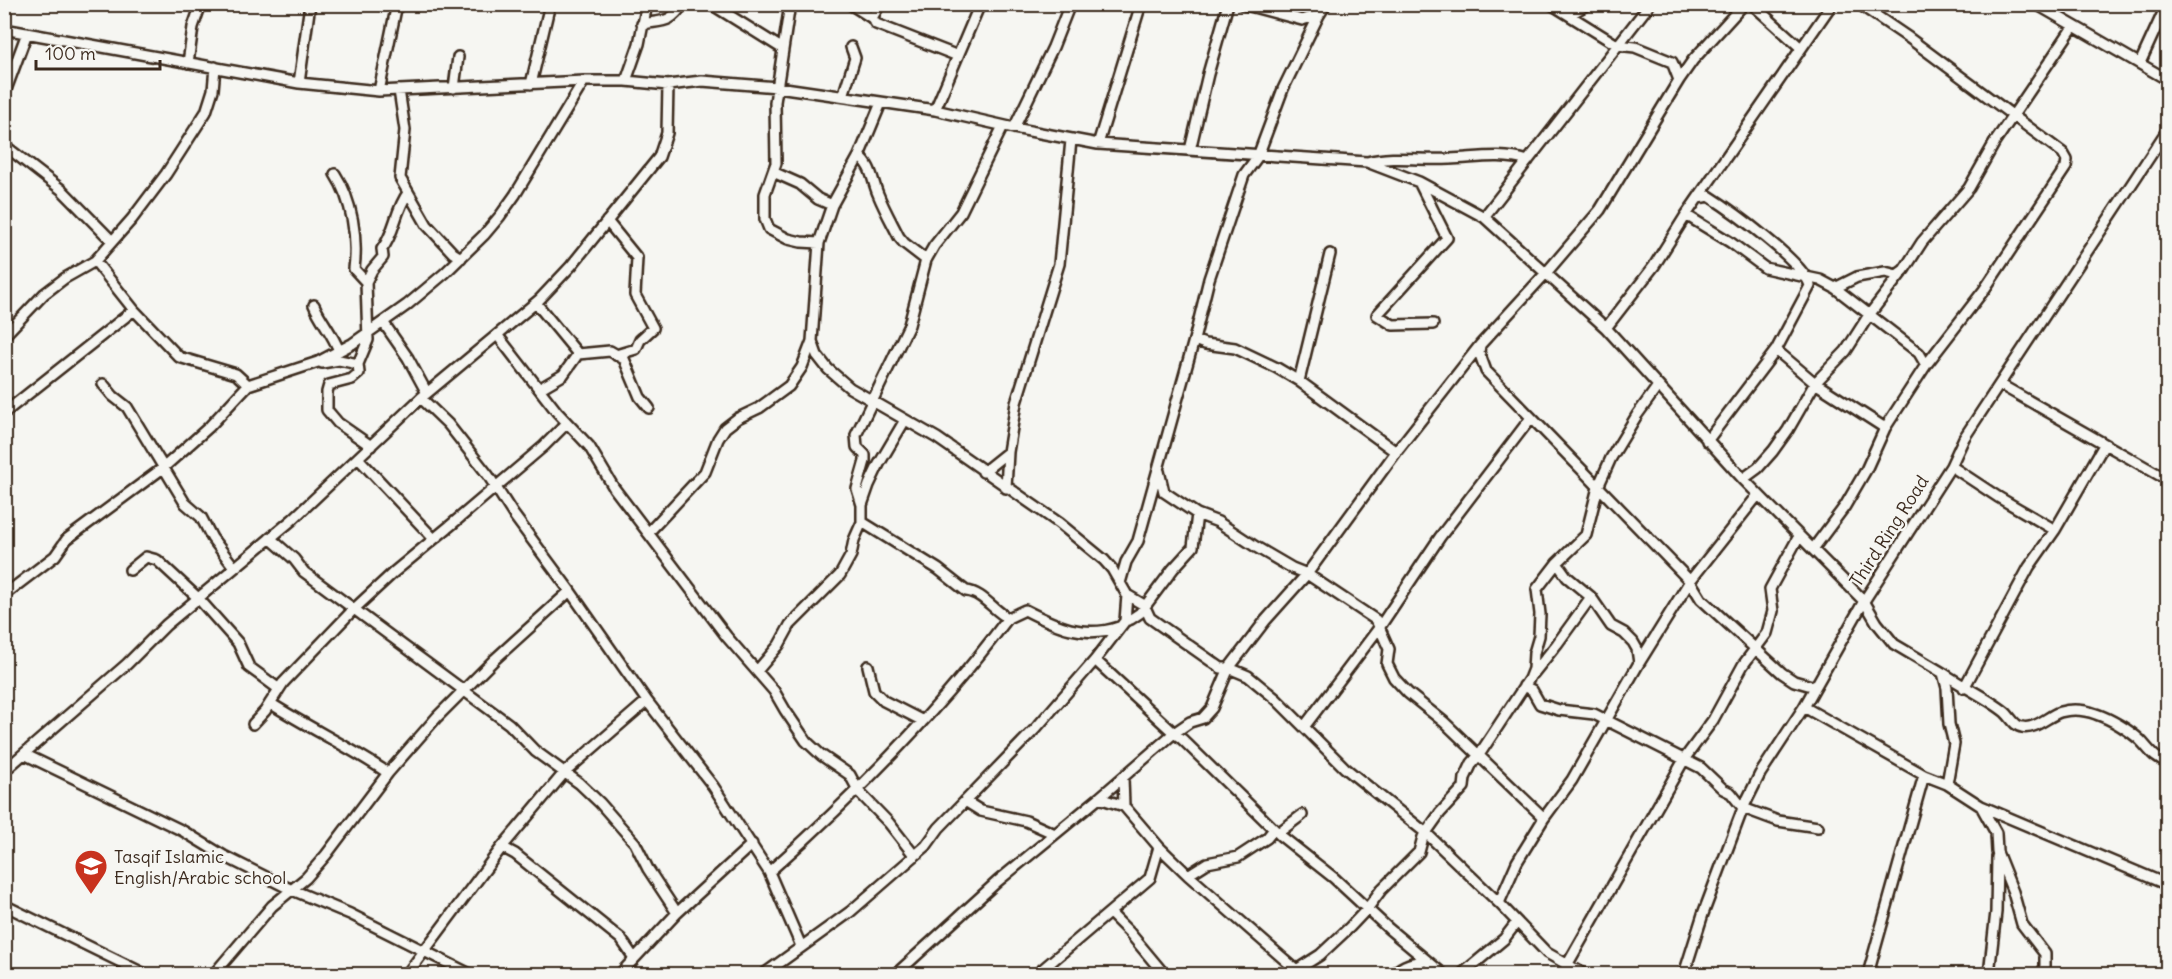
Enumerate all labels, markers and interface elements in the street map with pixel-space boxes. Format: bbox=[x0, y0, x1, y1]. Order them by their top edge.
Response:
scale bar bbox=[36, 33, 160, 71]
text: 100 m bbox=[45, 42, 96, 65]
street label: Third Ring Road bbox=[1844, 471, 1934, 591]
place label: Tasqif Islamic English/Arabic school bbox=[114, 845, 286, 889]
school or university icon: Tasqif Islamic English/Arabic school bbox=[73, 848, 109, 895]

